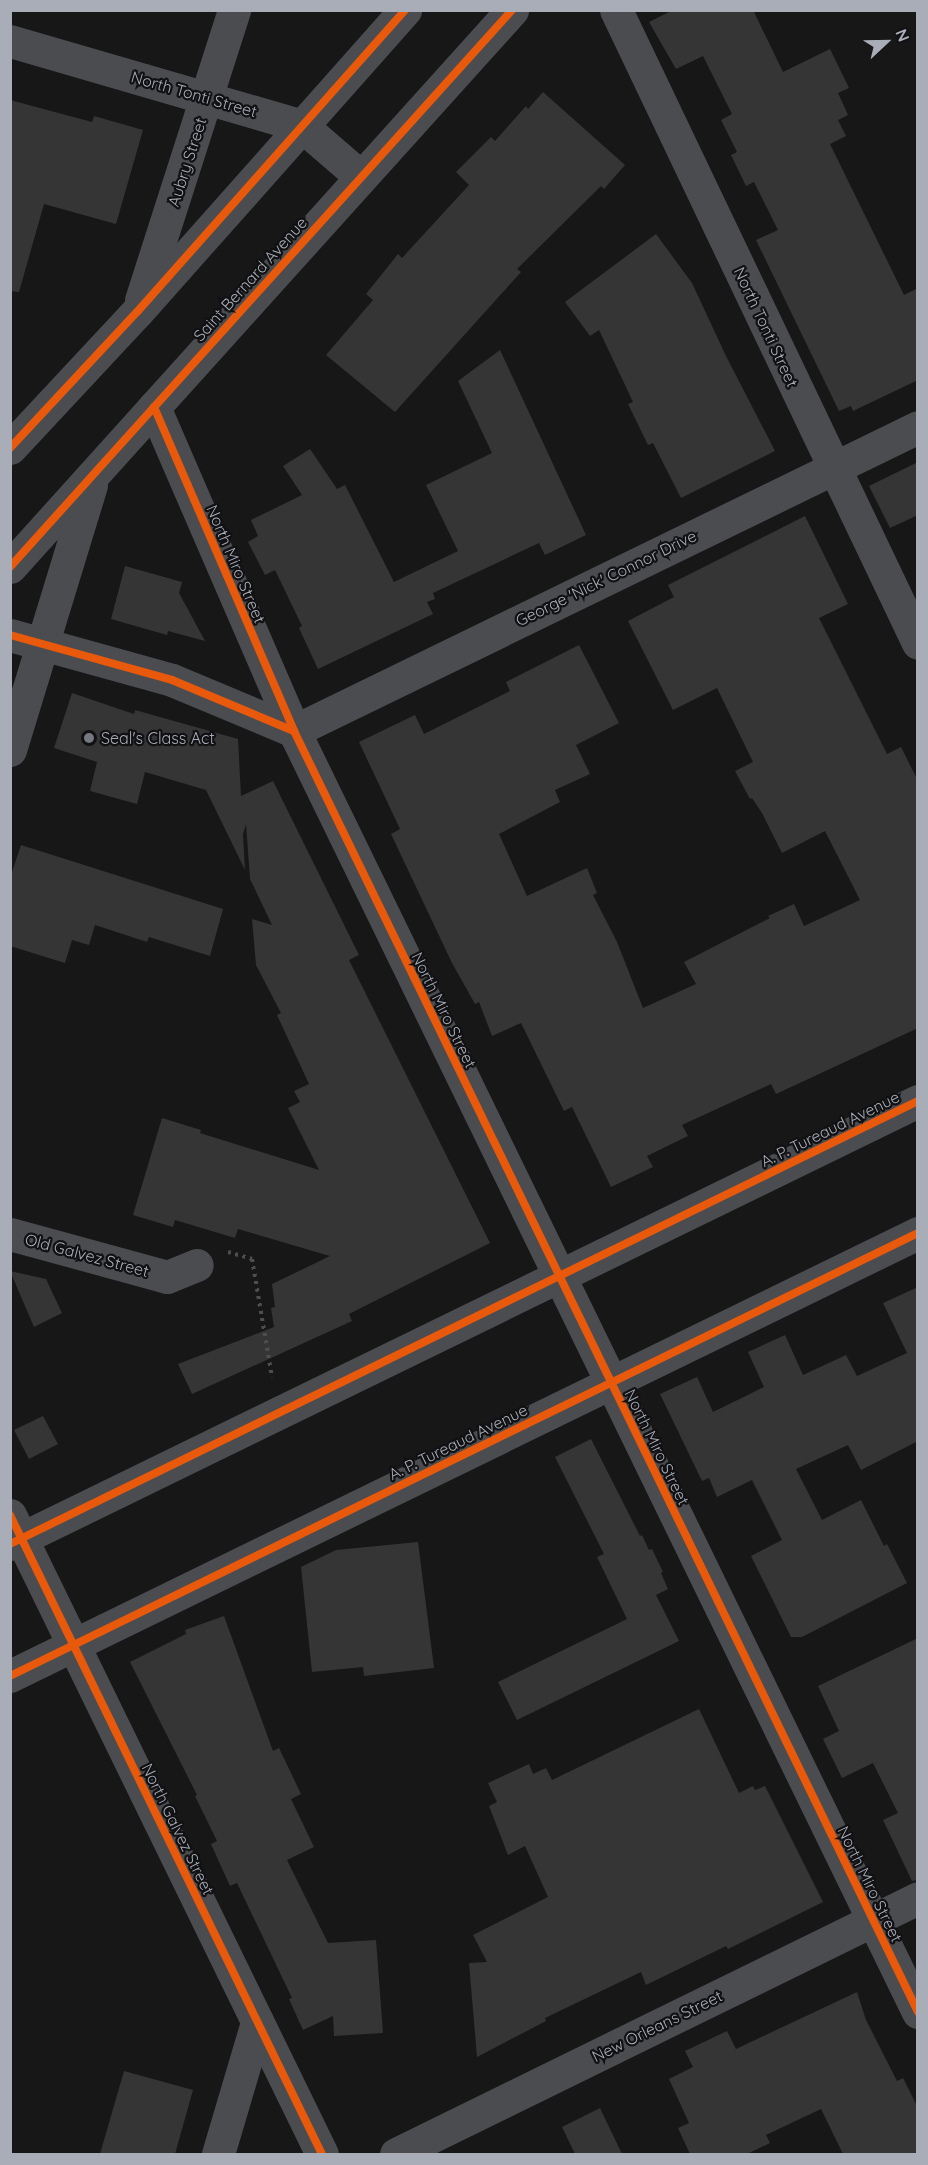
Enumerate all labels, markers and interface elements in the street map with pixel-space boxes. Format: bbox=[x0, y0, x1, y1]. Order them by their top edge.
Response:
north arrow bbox=[856, 12, 916, 72]
text: N bbox=[891, 26, 914, 44]
street label: North Tonti Street bbox=[129, 67, 259, 121]
street label: Aubry Street bbox=[164, 115, 210, 209]
street label: Saint Bernard Avenue bbox=[189, 213, 311, 345]
street label: North Tonti Street bbox=[730, 264, 802, 390]
street label: North Miro Street bbox=[202, 502, 270, 626]
street label: George 'Nick' Connor Drive bbox=[513, 526, 699, 630]
place label: Seal's Class Act bbox=[101, 728, 215, 748]
marker: Seal's Class Act bbox=[82, 731, 96, 745]
street label: North Miro Street bbox=[408, 949, 480, 1071]
street label: A. P. Tureaud Avenue bbox=[757, 1087, 903, 1171]
street label: Old Galvez Street bbox=[23, 1229, 151, 1281]
street label: North Miro Street bbox=[621, 1386, 693, 1508]
street label: A. P. Tureaud Avenue bbox=[385, 1400, 531, 1484]
street label: North Galvez Street bbox=[138, 1760, 218, 1898]
street label: North Miro Street bbox=[834, 1823, 906, 1945]
street label: New Orleans Street bbox=[589, 1986, 725, 2066]

